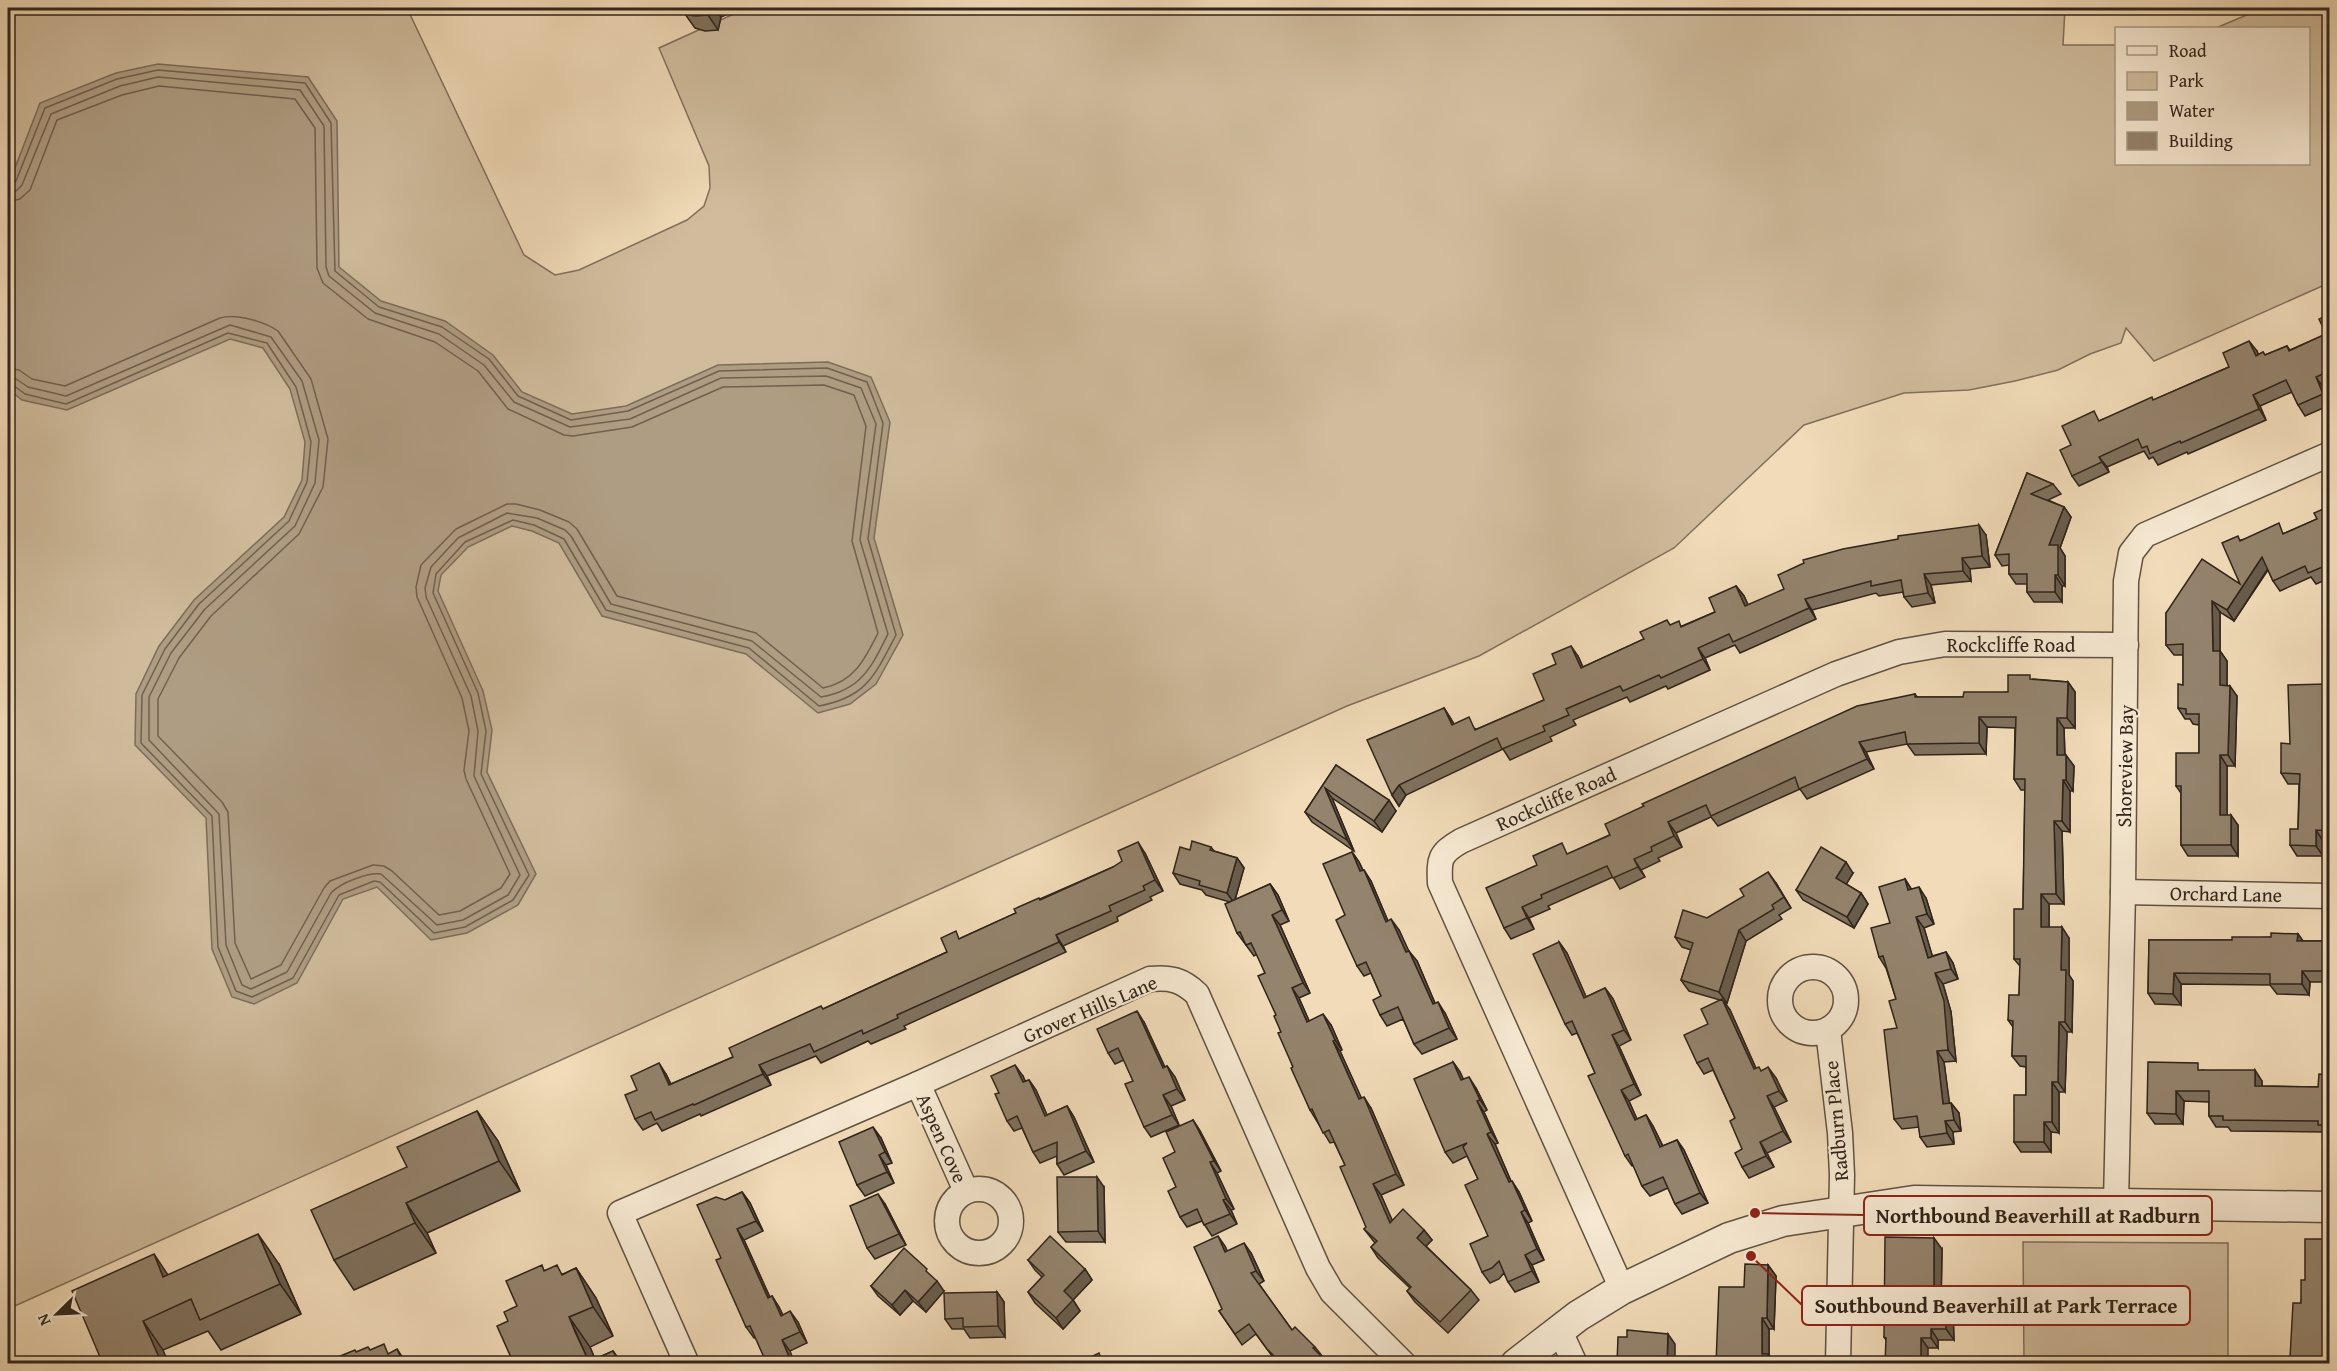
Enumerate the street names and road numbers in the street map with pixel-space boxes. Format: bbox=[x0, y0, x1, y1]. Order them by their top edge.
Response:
street label: Rockcliffe Road bbox=[1947, 630, 2076, 659]
street label: Shoreview Bay bbox=[2109, 704, 2140, 828]
street label: Rockcliffe Road bbox=[1491, 759, 1621, 838]
street label: Orchard Lane bbox=[2170, 878, 2282, 909]
street label: Grover Hills Lane bbox=[1018, 967, 1161, 1050]
street label: Radburn Place bbox=[1816, 1060, 1855, 1182]
street label: Aspen Cove bbox=[910, 1088, 975, 1187]

